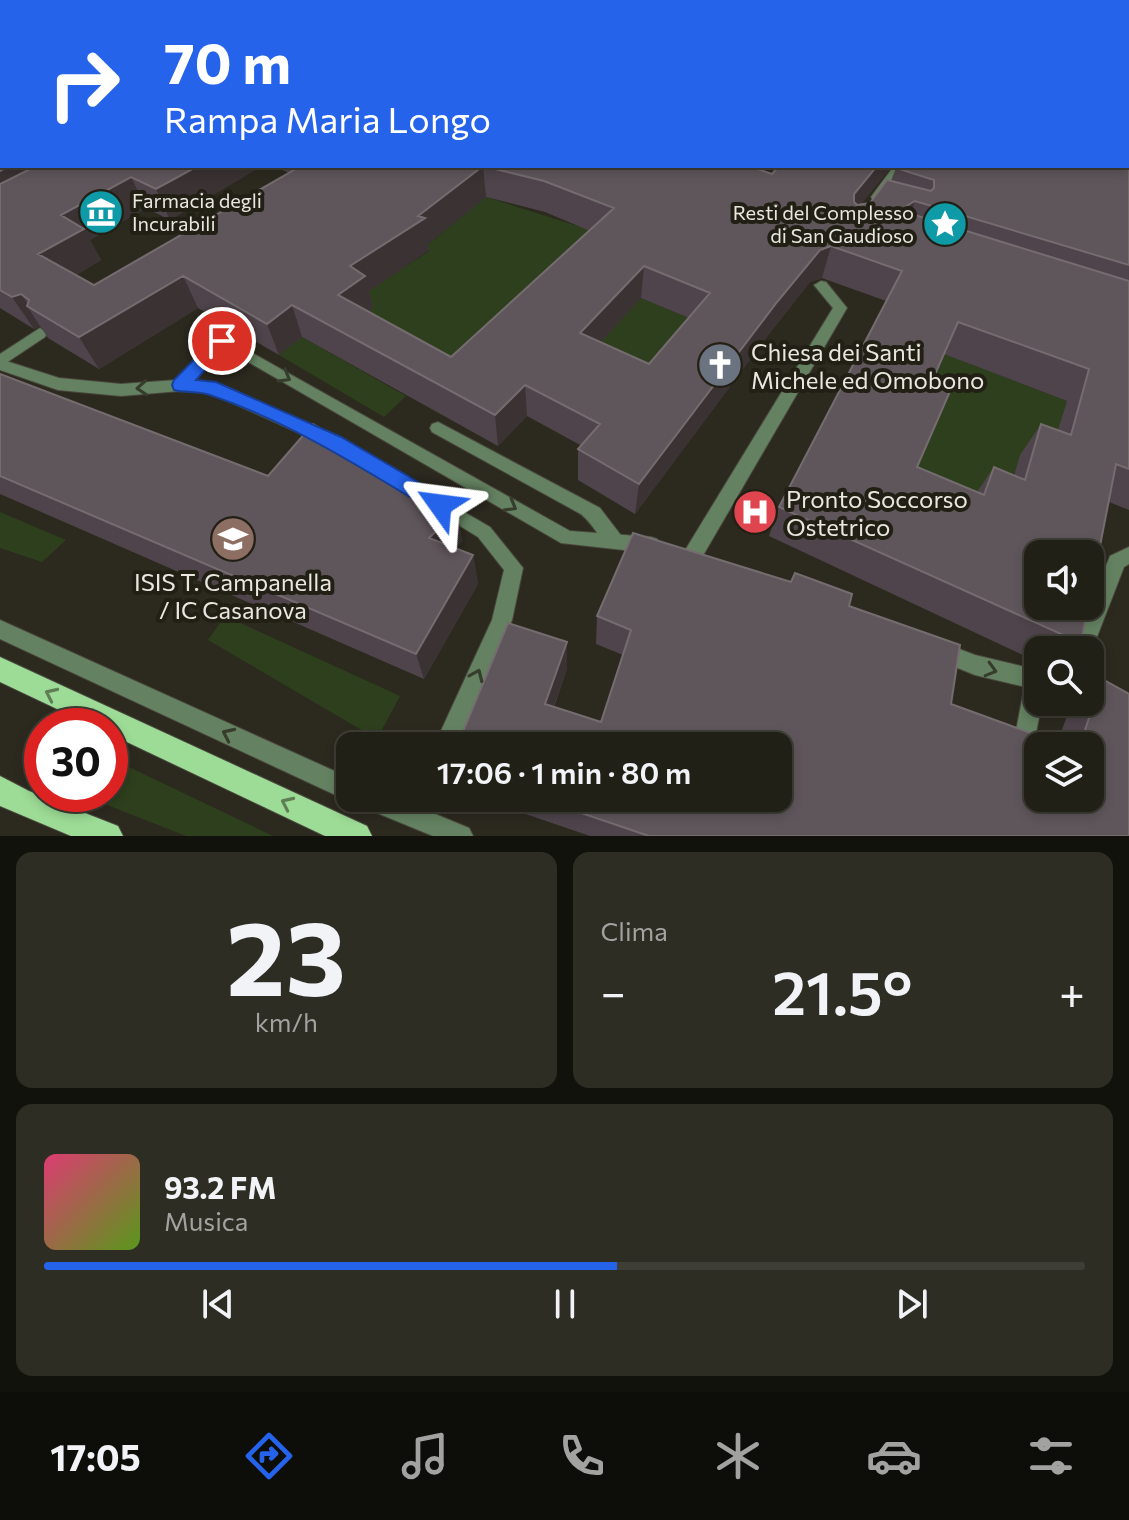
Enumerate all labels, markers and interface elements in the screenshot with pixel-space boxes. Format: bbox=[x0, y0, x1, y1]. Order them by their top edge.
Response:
text: 70 m bbox=[164, 27, 291, 96]
icon: right bbox=[32, 32, 136, 136]
text: Rampa Maria Longo bbox=[164, 96, 491, 140]
museum icon: Farmacia degli Incurabili bbox=[77, 188, 125, 236]
place label: Farmacia degli Incurabili bbox=[132, 188, 262, 235]
place label: Resti del Complesso di San Gaudioso bbox=[733, 200, 914, 247]
place icon: Resti del Complesso di San Gaudioso bbox=[921, 200, 969, 248]
pin bbox=[188, 307, 256, 375]
icon: arrive bbox=[200, 319, 244, 363]
place label: Chiesa dei Santi Michele ed Omobono bbox=[751, 337, 984, 394]
church icon: Chiesa dei Santi Michele ed Omobono bbox=[696, 341, 744, 389]
one-way arrow bbox=[276, 367, 291, 383]
one-way arrow bbox=[135, 379, 148, 396]
position arrow bbox=[398, 463, 482, 547]
place label: Pronto Soccorso Ostetrico bbox=[786, 484, 968, 541]
hospital icon: Pronto Soccorso Ostetrico bbox=[731, 488, 779, 536]
one-way arrow bbox=[502, 496, 517, 512]
school or university icon: ISIS T. Campanella / IC Casanova bbox=[209, 515, 257, 563]
map controls bbox=[1024, 540, 1104, 812]
button: sound bbox=[1024, 540, 1104, 620]
place label: ISIS T. Campanella / IC Casanova bbox=[134, 567, 332, 624]
button: search bbox=[1024, 636, 1104, 716]
one-way arrow bbox=[984, 661, 998, 677]
one-way arrow bbox=[468, 669, 484, 683]
one-way arrow bbox=[45, 687, 59, 703]
speed limit sign: 30 bbox=[24, 708, 128, 812]
one-way arrow bbox=[222, 728, 236, 744]
button: layers bbox=[1024, 732, 1104, 812]
text: 17:06 · 1 min · 80 m bbox=[437, 753, 691, 790]
one-way arrow bbox=[280, 797, 295, 813]
text: 23 bbox=[226, 890, 346, 1017]
text: Clima bbox=[601, 915, 668, 946]
text: 21.5° bbox=[772, 954, 912, 1027]
text: − bbox=[601, 964, 626, 1018]
text: + bbox=[1059, 964, 1085, 1018]
text: km/h bbox=[255, 1006, 318, 1037]
text: 93.2 FM bbox=[164, 1168, 276, 1205]
text: Musica bbox=[164, 1205, 248, 1236]
icon: previous bbox=[196, 1282, 240, 1326]
icon: pause bbox=[543, 1282, 587, 1326]
icon: next bbox=[890, 1282, 934, 1326]
icon: directions bbox=[241, 1428, 297, 1484]
icon: music bbox=[397, 1428, 453, 1484]
icon: phone bbox=[554, 1428, 610, 1484]
icon: climate bbox=[710, 1428, 766, 1484]
icon: car bbox=[866, 1428, 922, 1484]
icon: filters bbox=[1023, 1428, 1079, 1484]
text: 17:05 bbox=[50, 1434, 141, 1478]

